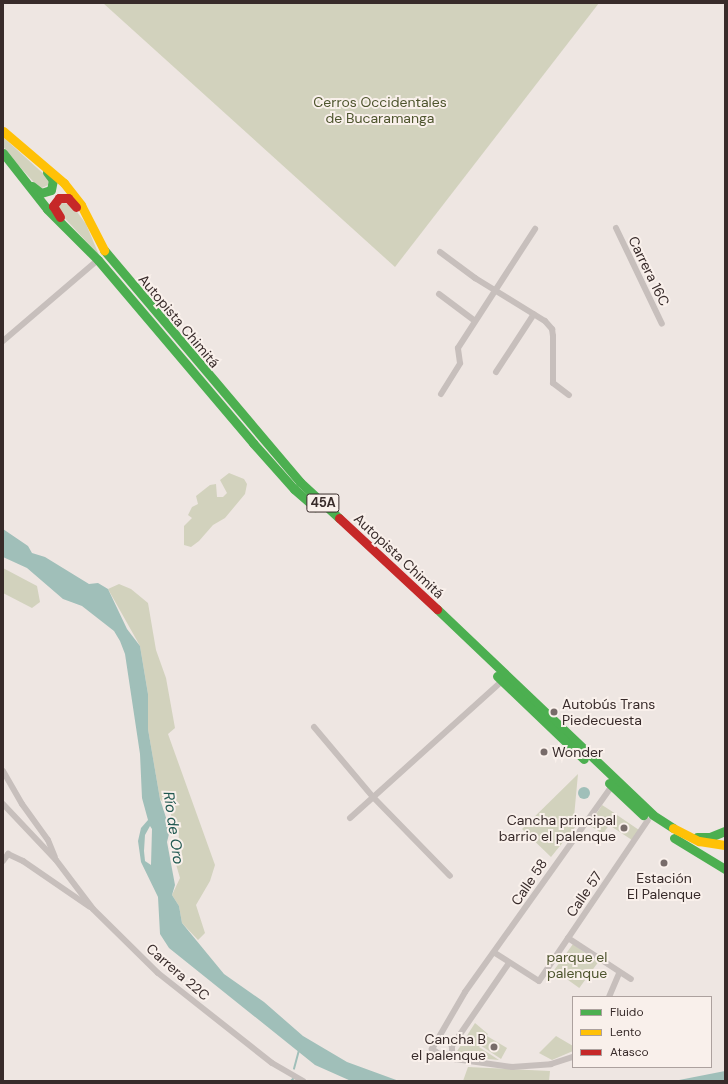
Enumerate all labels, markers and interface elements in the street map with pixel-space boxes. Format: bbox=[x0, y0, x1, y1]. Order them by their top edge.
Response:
park label: Cerros Occidentales de Bucaramanga bbox=[313, 94, 447, 126]
street label: Carrera 16C bbox=[625, 233, 673, 309]
street label: Autopista Chimitá bbox=[135, 271, 223, 371]
road number: 45A bbox=[306, 492, 340, 514]
street label: Autopista Chimitá bbox=[351, 510, 447, 602]
place label: Autobús Trans Piedecuesta bbox=[562, 696, 655, 728]
marker: Autobús Trans Piedecuesta bbox=[549, 707, 559, 717]
place label: Wonder bbox=[552, 744, 603, 760]
marker: Wonder bbox=[539, 747, 549, 757]
water label: Río de Oro bbox=[159, 790, 187, 866]
place label: Cancha principal barrio el palenque bbox=[499, 812, 616, 844]
marker: Cancha principal barrio el palenque bbox=[619, 823, 629, 833]
street label: Calle 58 bbox=[507, 855, 551, 909]
marker: Estación El Palenque bbox=[659, 858, 669, 868]
street label: Calle 57 bbox=[563, 868, 605, 920]
place label: Estación El Palenque bbox=[627, 870, 701, 902]
street label: Carrera 22C bbox=[143, 940, 213, 1004]
park label: parque el palenque bbox=[547, 949, 607, 982]
legend bbox=[572, 996, 712, 1068]
text: Fluido bbox=[610, 1004, 644, 1020]
text: Lento bbox=[610, 1024, 641, 1040]
place label: Cancha B el palenque bbox=[411, 1031, 486, 1064]
marker: Cancha B el palenque bbox=[489, 1042, 499, 1052]
text: Atasco bbox=[610, 1044, 649, 1060]

